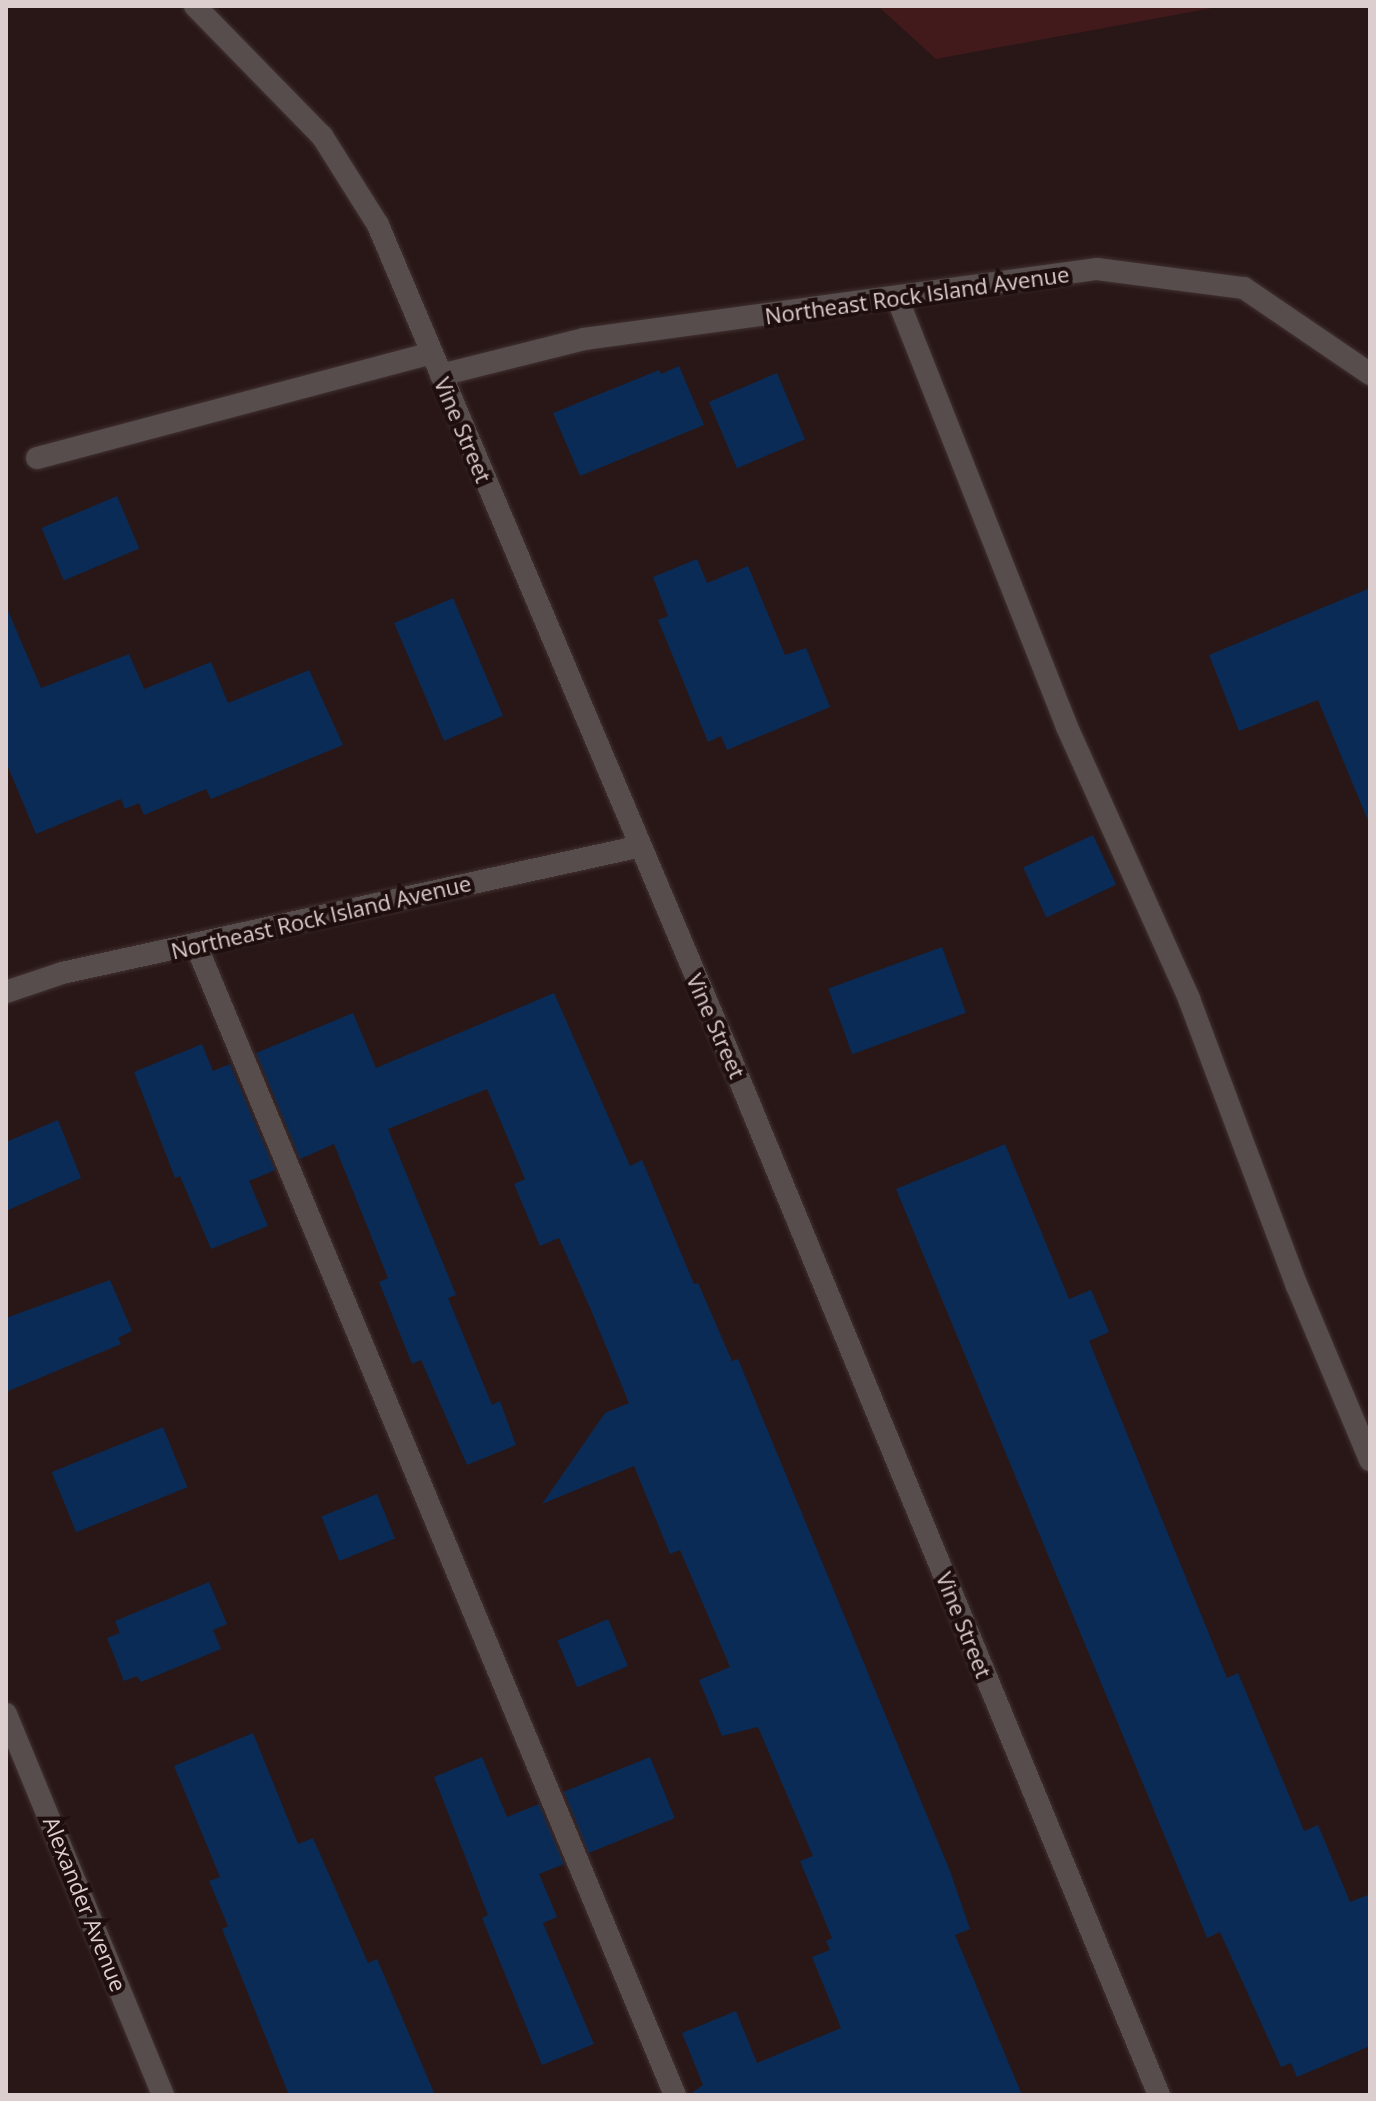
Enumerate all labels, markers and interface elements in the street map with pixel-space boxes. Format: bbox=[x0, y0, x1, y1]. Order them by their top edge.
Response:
street label: Northeast Rock Island Avenue bbox=[763, 261, 1071, 329]
street label: Vine Street bbox=[429, 373, 497, 487]
street label: Northeast Rock Island Avenue bbox=[168, 870, 474, 964]
street label: Vine Street bbox=[681, 970, 751, 1082]
street label: Vine Street bbox=[931, 1568, 997, 1682]
street label: Alexander Avenue bbox=[38, 1813, 132, 1995]

